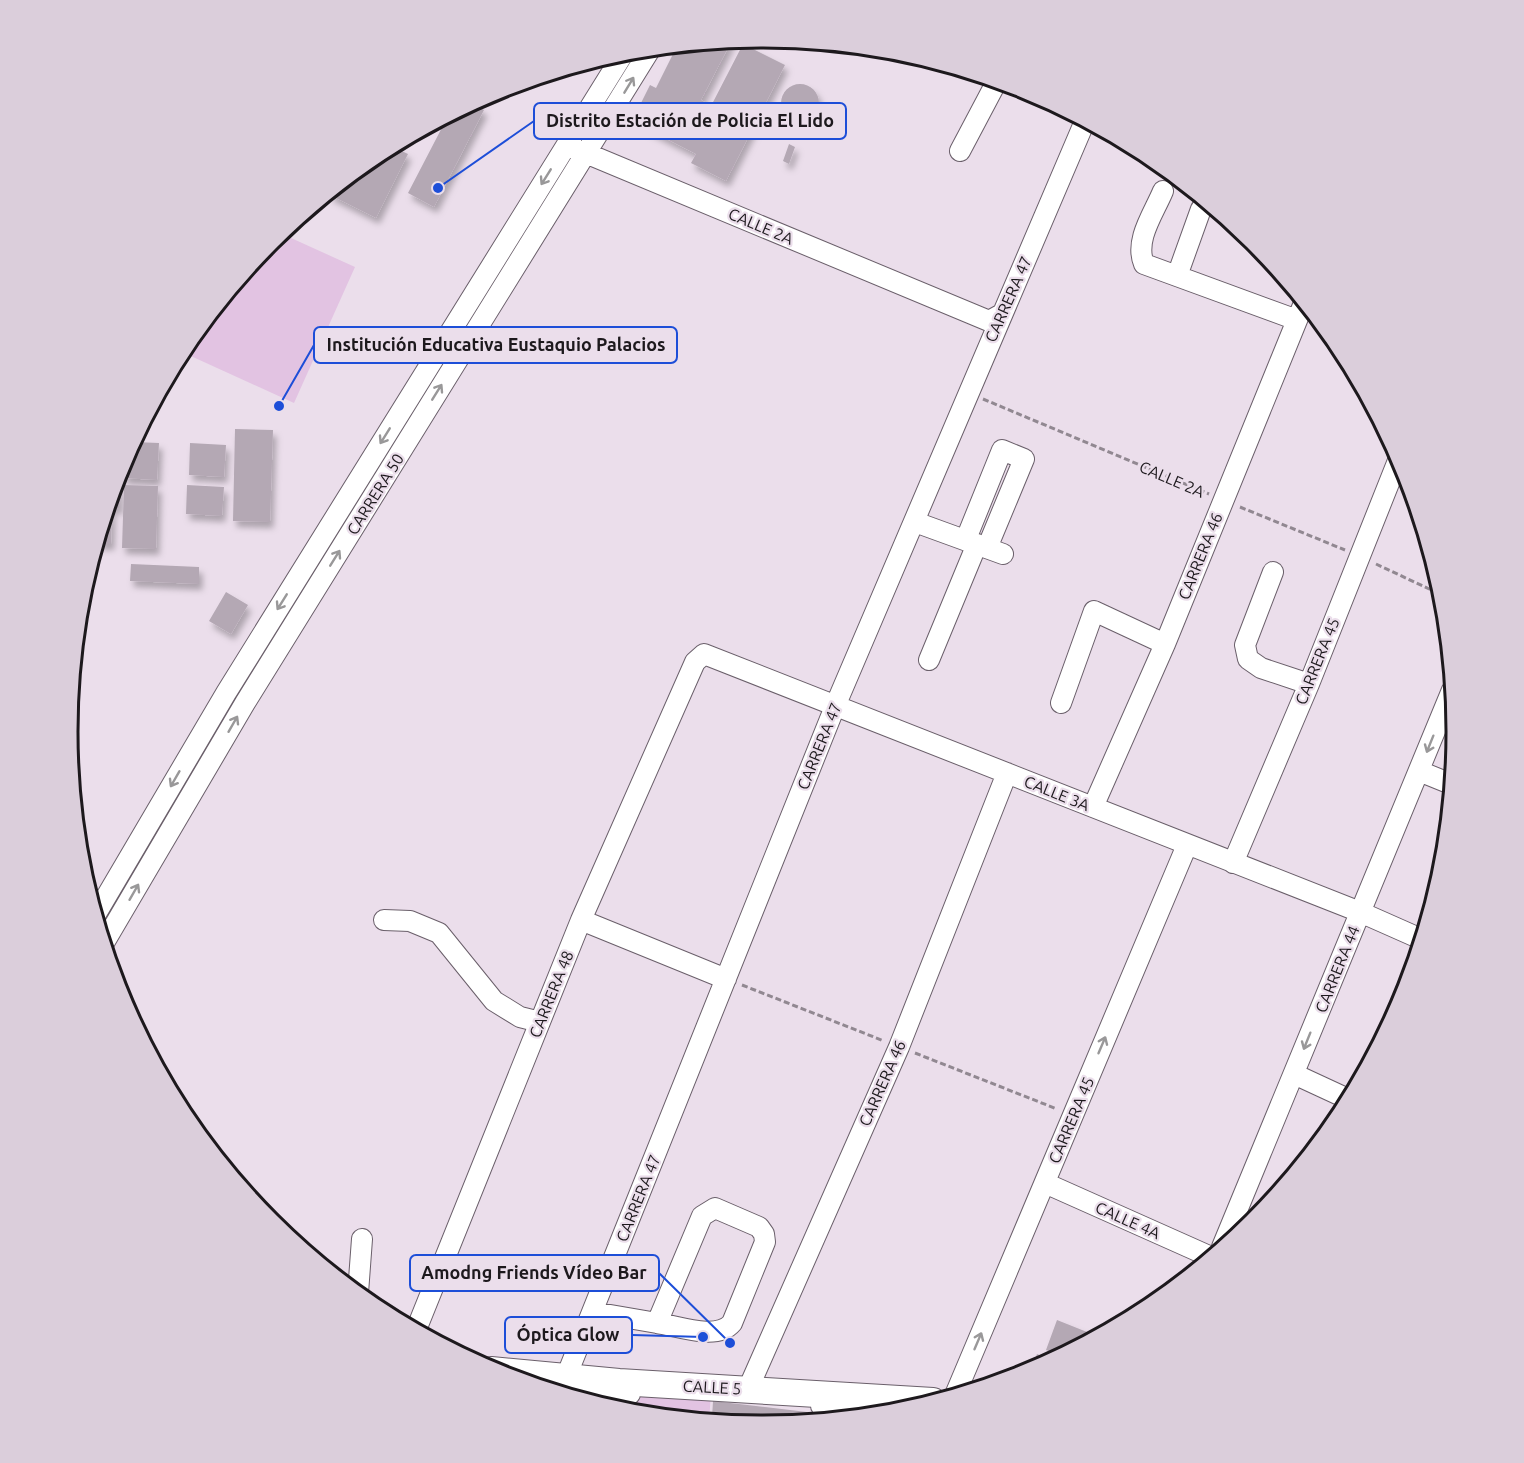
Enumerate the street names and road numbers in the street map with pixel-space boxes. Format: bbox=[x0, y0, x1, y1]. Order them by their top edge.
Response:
street label: CALLE 2A bbox=[726, 204, 797, 248]
street label: CARRERA 47 bbox=[981, 253, 1035, 345]
street label: CARRERA 50 bbox=[343, 450, 407, 538]
street label: CALLE 2A bbox=[1137, 457, 1208, 501]
street label: CARRERA 46 bbox=[1174, 510, 1226, 602]
street label: CARRERA 45 bbox=[1291, 615, 1343, 707]
street label: CARRERA 47 bbox=[793, 700, 845, 792]
street label: CALLE 3A bbox=[1022, 772, 1093, 814]
street label: CARRERA 44 bbox=[1311, 923, 1363, 1015]
street label: CARRERA 48 bbox=[525, 948, 577, 1040]
street label: CARRERA 46 bbox=[855, 1037, 909, 1129]
street label: CARRERA 45 bbox=[1045, 1074, 1097, 1166]
street label: CARRERA 47 bbox=[612, 1152, 664, 1244]
street label: CALLE 4A bbox=[1093, 1198, 1164, 1242]
street label: CALLE 5 bbox=[682, 1376, 742, 1398]

